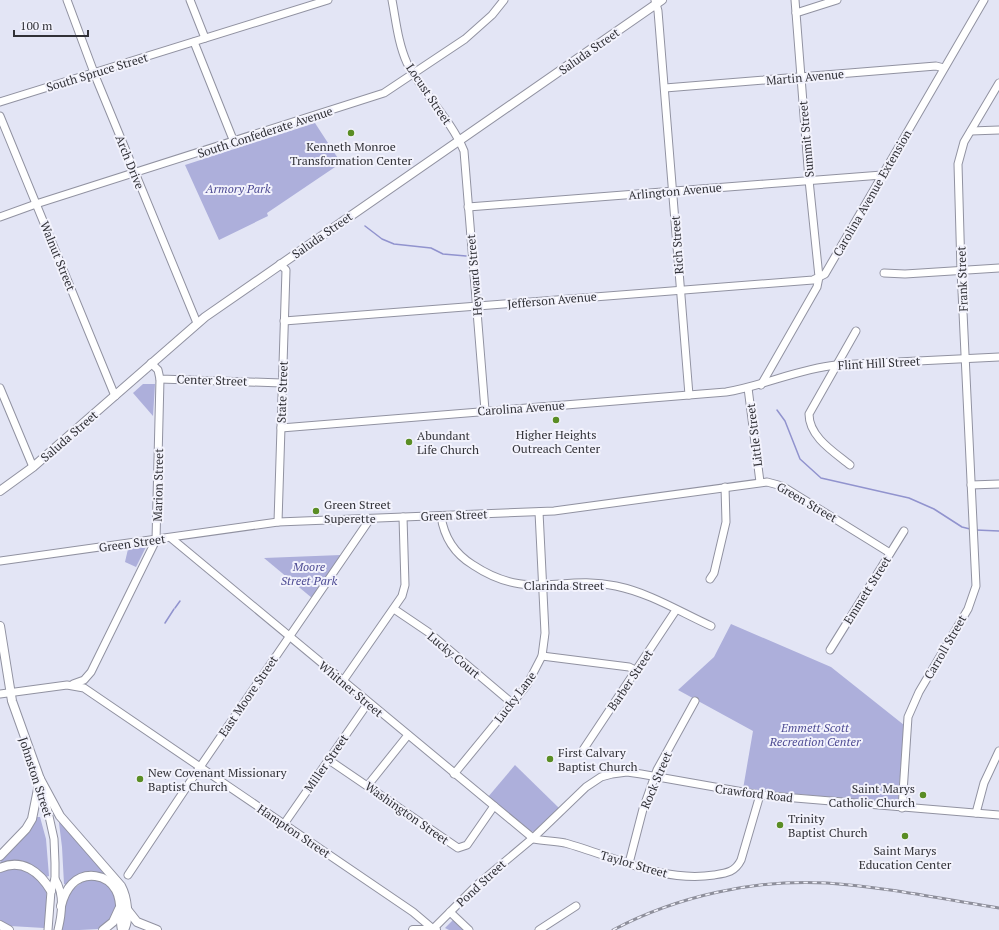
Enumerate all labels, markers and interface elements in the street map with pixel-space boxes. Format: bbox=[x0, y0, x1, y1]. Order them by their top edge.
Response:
scale bar bbox=[14, 12, 88, 38]
text: 100 m bbox=[20, 18, 53, 33]
street label: Saluda Street bbox=[556, 24, 623, 77]
street label: South Spruce Street bbox=[44, 49, 150, 95]
street label: Locust Street bbox=[403, 61, 455, 128]
street label: Martin Avenue bbox=[765, 66, 845, 88]
street label: Summit Street bbox=[795, 99, 817, 178]
street label: South Confederate Avenue bbox=[195, 103, 335, 161]
street label: Carolina Avenue Extension bbox=[830, 127, 914, 259]
marker: Kenneth Monroe Transformation Center bbox=[346, 128, 356, 138]
street label: Arch Drive bbox=[112, 133, 148, 191]
place label: Kenneth Monroe Transformation Center bbox=[290, 139, 412, 168]
street label: Arlington Avenue bbox=[628, 179, 722, 203]
park label: Armory Park bbox=[205, 181, 271, 196]
street label: Saluda Street bbox=[289, 208, 356, 261]
street label: Rich Street bbox=[667, 215, 687, 275]
street label: Walnut Street bbox=[37, 219, 79, 293]
street label: Heyward Street bbox=[463, 233, 485, 316]
street label: Frank Street bbox=[953, 245, 971, 312]
street label: Jefferson Avenue bbox=[507, 289, 597, 311]
street label: Flint Hill Street bbox=[837, 353, 921, 373]
street label: State Street bbox=[273, 360, 291, 423]
street label: Center Street bbox=[176, 371, 248, 389]
street label: Carolina Avenue bbox=[477, 397, 565, 419]
street label: Little Street bbox=[743, 402, 765, 468]
street label: Saluda Street bbox=[37, 407, 101, 465]
marker: Higher Heights Outreach Center bbox=[551, 415, 561, 425]
place label: Higher Heights Outreach Center bbox=[512, 427, 600, 456]
place label: Abundant Life Church bbox=[417, 428, 479, 457]
marker: Abundant Life Church bbox=[404, 437, 414, 447]
street label: Marion Street bbox=[150, 448, 166, 522]
street label: Green Street bbox=[774, 479, 840, 526]
place label: Green Street Superette bbox=[324, 497, 392, 526]
marker: Green Street Superette bbox=[311, 506, 321, 516]
street label: Green Street bbox=[420, 506, 488, 524]
street label: Green Street bbox=[98, 531, 167, 555]
street label: Emmett Street bbox=[840, 553, 894, 627]
park label: Moore Street Park bbox=[281, 559, 337, 588]
street label: Clarinda Street bbox=[524, 578, 605, 593]
street label: Carroll Street bbox=[921, 612, 970, 682]
street label: Lucky Court bbox=[425, 629, 484, 682]
street label: Barber Street bbox=[604, 646, 656, 713]
street label: East Moore Street bbox=[215, 652, 281, 740]
street label: Whitner Street bbox=[316, 658, 387, 720]
street label: Lucky Lane bbox=[491, 669, 539, 725]
park label: Emmett Scott Recreation Center bbox=[768, 720, 862, 749]
street label: Miller Street bbox=[301, 731, 352, 795]
street label: Johnston Street bbox=[16, 735, 56, 819]
place label: First Calvary Baptist Church bbox=[558, 745, 638, 774]
street label: Rock Street bbox=[637, 749, 675, 811]
marker: First Calvary Baptist Church bbox=[545, 754, 555, 764]
place label: New Covenant Missionary Baptist Church bbox=[148, 765, 288, 794]
marker: New Covenant Missionary Baptist Church bbox=[135, 774, 145, 784]
street label: Washington Street bbox=[362, 778, 452, 848]
street label: Crawford Road bbox=[714, 781, 794, 805]
place label: Saint Marys Catholic Church bbox=[828, 781, 915, 810]
marker: Saint Marys Catholic Church bbox=[918, 790, 928, 800]
street label: Hampton Street bbox=[255, 801, 334, 861]
place label: Trinity Baptist Church bbox=[788, 811, 868, 840]
marker: Trinity Baptist Church bbox=[775, 820, 785, 830]
marker: Saint Marys Education Center bbox=[900, 831, 910, 841]
place label: Saint Marys Education Center bbox=[859, 843, 952, 872]
street label: Taylor Street bbox=[599, 847, 670, 881]
street label: Pond Street bbox=[453, 856, 509, 910]

